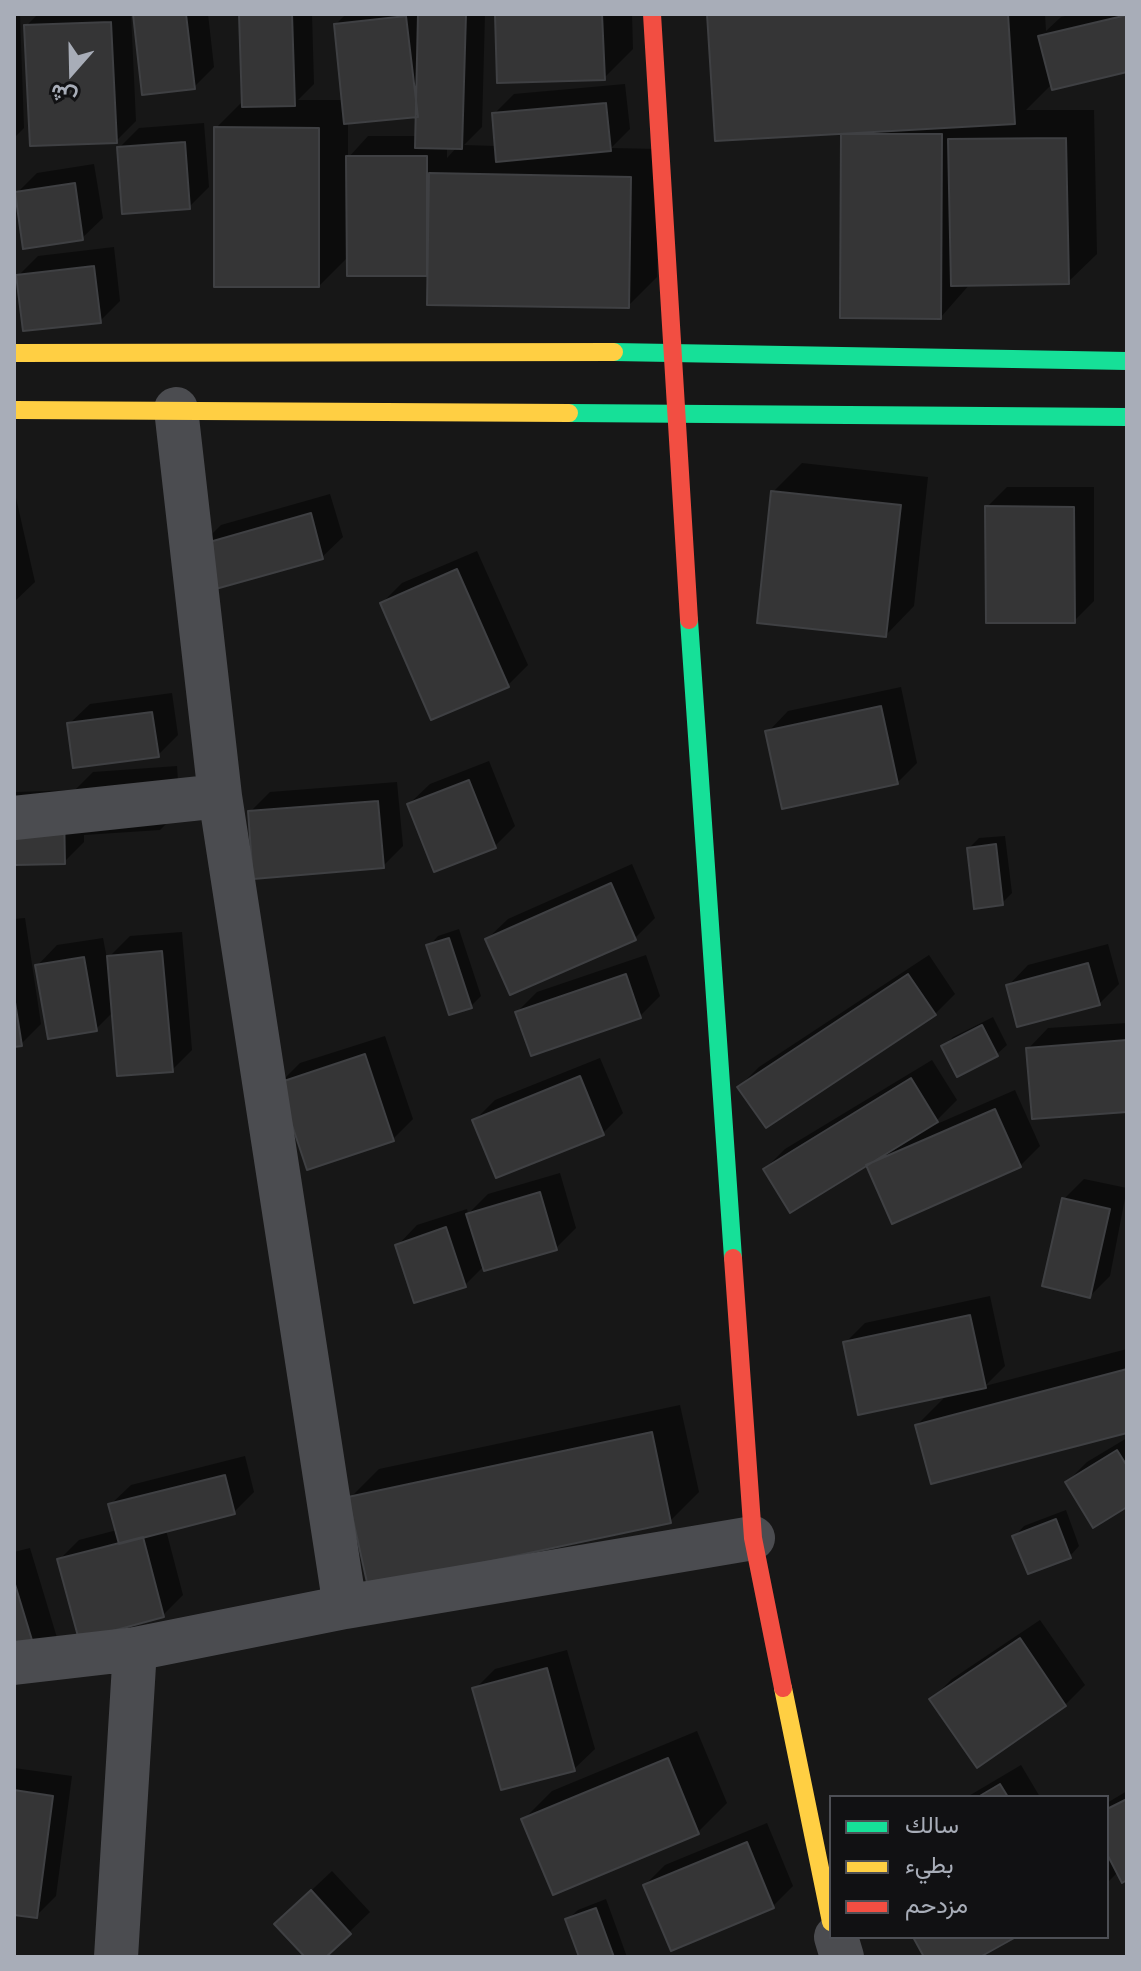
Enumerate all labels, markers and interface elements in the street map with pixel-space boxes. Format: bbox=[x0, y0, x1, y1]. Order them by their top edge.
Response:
north arrow bbox=[32, 32, 112, 112]
text: ش bbox=[46, 77, 81, 113]
legend bbox=[829, 1795, 1109, 1939]
text: سالك bbox=[905, 1809, 959, 1840]
text: بطيء bbox=[905, 1849, 954, 1880]
text: مزدحم bbox=[905, 1889, 968, 1920]

